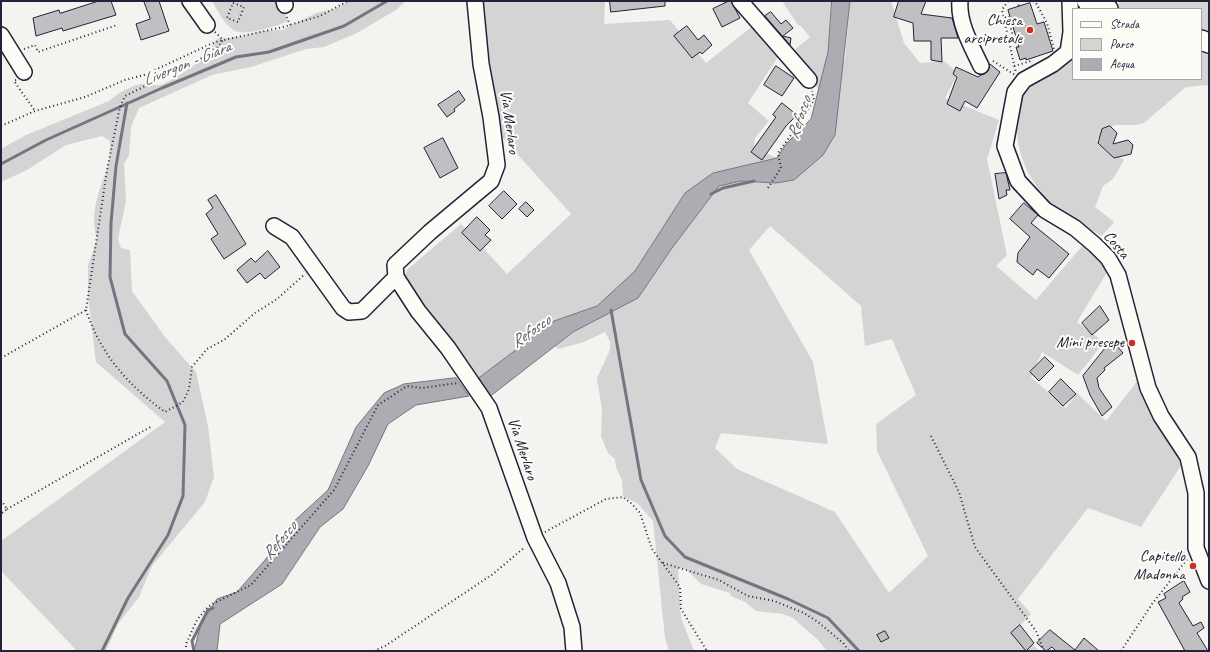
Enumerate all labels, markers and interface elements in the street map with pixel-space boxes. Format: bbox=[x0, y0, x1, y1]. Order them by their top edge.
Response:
legend bbox=[1072, 8, 1202, 80]
place label: Chiesa arcipretale bbox=[963, 11, 1022, 49]
text: Strada bbox=[1110, 16, 1139, 32]
marker: Chiesa arcipretale bbox=[1025, 25, 1035, 35]
text: Parco bbox=[1110, 36, 1133, 52]
water label: Livergon - Giara bbox=[140, 37, 234, 91]
text: Acqua bbox=[1110, 56, 1134, 72]
street label: Via Merlaro bbox=[495, 89, 523, 155]
water label: Refosco bbox=[783, 94, 817, 142]
street label: Costa bbox=[1099, 227, 1133, 263]
water label: Refosco bbox=[507, 311, 555, 353]
place label: Mini presepe bbox=[1056, 333, 1124, 353]
marker: Mini presepe bbox=[1127, 338, 1137, 348]
street label: Via Merlaro bbox=[503, 416, 541, 482]
water label: Refosco bbox=[258, 518, 302, 564]
place label: Capitello Madonna bbox=[1134, 547, 1185, 585]
marker: Capitello Madonna bbox=[1188, 561, 1198, 571]

